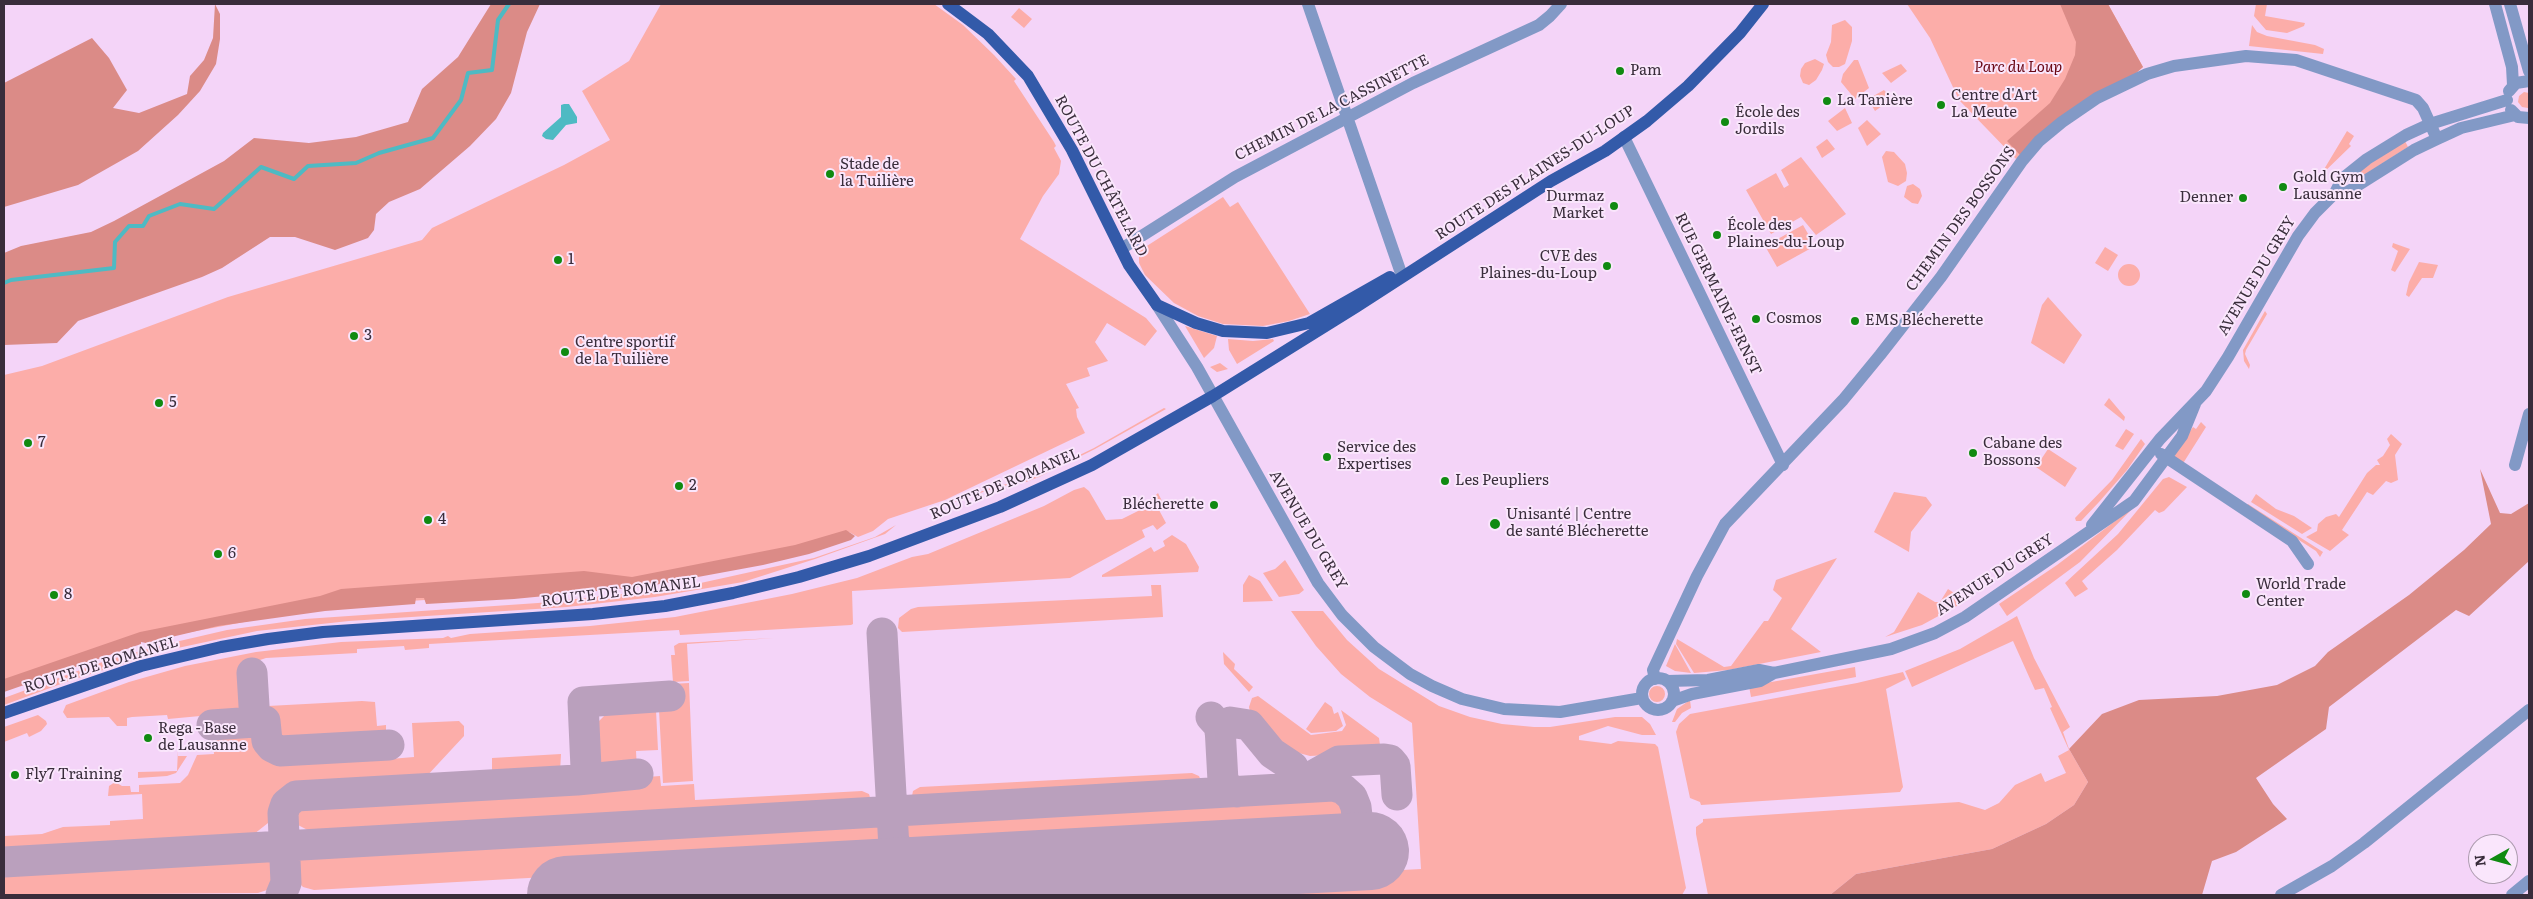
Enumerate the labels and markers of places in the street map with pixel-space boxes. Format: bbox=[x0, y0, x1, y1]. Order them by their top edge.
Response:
place label: Pam bbox=[1630, 62, 1662, 80]
marker: Pam bbox=[1614, 65, 1626, 77]
place label: Centre d'Art La Meute bbox=[1951, 87, 2037, 122]
place label: La Tanière bbox=[1837, 92, 1913, 110]
marker: La Tanière bbox=[1821, 95, 1833, 107]
marker: Centre d'Art La Meute bbox=[1935, 99, 1947, 111]
place label: École des Jordils bbox=[1735, 104, 1800, 139]
marker: École des Jordils bbox=[1719, 116, 1731, 128]
place label: Stade de la Tuilière bbox=[840, 156, 914, 191]
marker: Stade de la Tuilière bbox=[824, 168, 836, 180]
place label: Gold Gym Lausanne bbox=[2293, 169, 2364, 204]
marker: Gold Gym Lausanne bbox=[2277, 181, 2289, 193]
place label: Durmaz Market bbox=[1546, 188, 1604, 223]
place label: Denner bbox=[2180, 189, 2233, 207]
marker: Denner bbox=[2237, 192, 2249, 204]
marker: Durmaz Market bbox=[1608, 200, 1620, 212]
place label: École des Plaines-du-Loup bbox=[1727, 217, 1844, 252]
marker: École des Plaines-du-Loup bbox=[1711, 229, 1723, 241]
place label: CVE des Plaines-du-Loup bbox=[1480, 248, 1597, 283]
place label: 1 bbox=[568, 251, 574, 269]
marker: 1 bbox=[552, 254, 564, 266]
marker: CVE des Plaines-du-Loup bbox=[1601, 260, 1613, 272]
place label: Cosmos bbox=[1766, 310, 1822, 328]
place label: EMS Blécherette bbox=[1865, 312, 1983, 330]
marker: Cosmos bbox=[1750, 313, 1762, 325]
marker: EMS Blécherette bbox=[1849, 315, 1861, 327]
place label: 3 bbox=[364, 327, 372, 345]
marker: 3 bbox=[348, 330, 360, 342]
place label: Centre sportif de la Tuilière bbox=[575, 334, 675, 369]
marker: Centre sportif de la Tuilière bbox=[559, 346, 571, 358]
place label: 5 bbox=[169, 394, 177, 412]
marker: 5 bbox=[153, 397, 165, 409]
place label: 7 bbox=[38, 434, 46, 452]
place label: Cabane des Bossons bbox=[1983, 435, 2062, 470]
marker: 7 bbox=[22, 437, 34, 449]
place label: Service des Expertises bbox=[1337, 439, 1416, 474]
marker: Cabane des Bossons bbox=[1967, 447, 1979, 459]
marker: Service des Expertises bbox=[1321, 451, 1333, 463]
place label: Les Peupliers bbox=[1455, 472, 1549, 490]
marker: Les Peupliers bbox=[1439, 475, 1451, 487]
place label: 2 bbox=[689, 477, 697, 495]
marker: 2 bbox=[673, 480, 685, 492]
place label: Blécherette bbox=[1122, 496, 1204, 514]
marker: Blécherette bbox=[1208, 499, 1220, 511]
place label: Unisanté | Centre de santé Blécherette bbox=[1506, 506, 1649, 541]
place label: 4 bbox=[438, 511, 446, 529]
marker: 4 bbox=[422, 514, 434, 526]
marker: Unisanté | Centre de santé Blécherette bbox=[1488, 517, 1502, 531]
place label: 6 bbox=[228, 545, 236, 563]
marker: 6 bbox=[212, 548, 224, 560]
place label: World Trade Center bbox=[2256, 576, 2346, 611]
place label: 8 bbox=[64, 586, 72, 604]
marker: World Trade Center bbox=[2240, 588, 2252, 600]
marker: 8 bbox=[48, 589, 60, 601]
place label: Rega - Base de Lausanne bbox=[158, 720, 247, 755]
marker: Rega - Base de Lausanne bbox=[142, 732, 154, 744]
place label: Fly7 Training bbox=[25, 766, 122, 784]
marker: Fly7 Training bbox=[9, 769, 21, 781]

